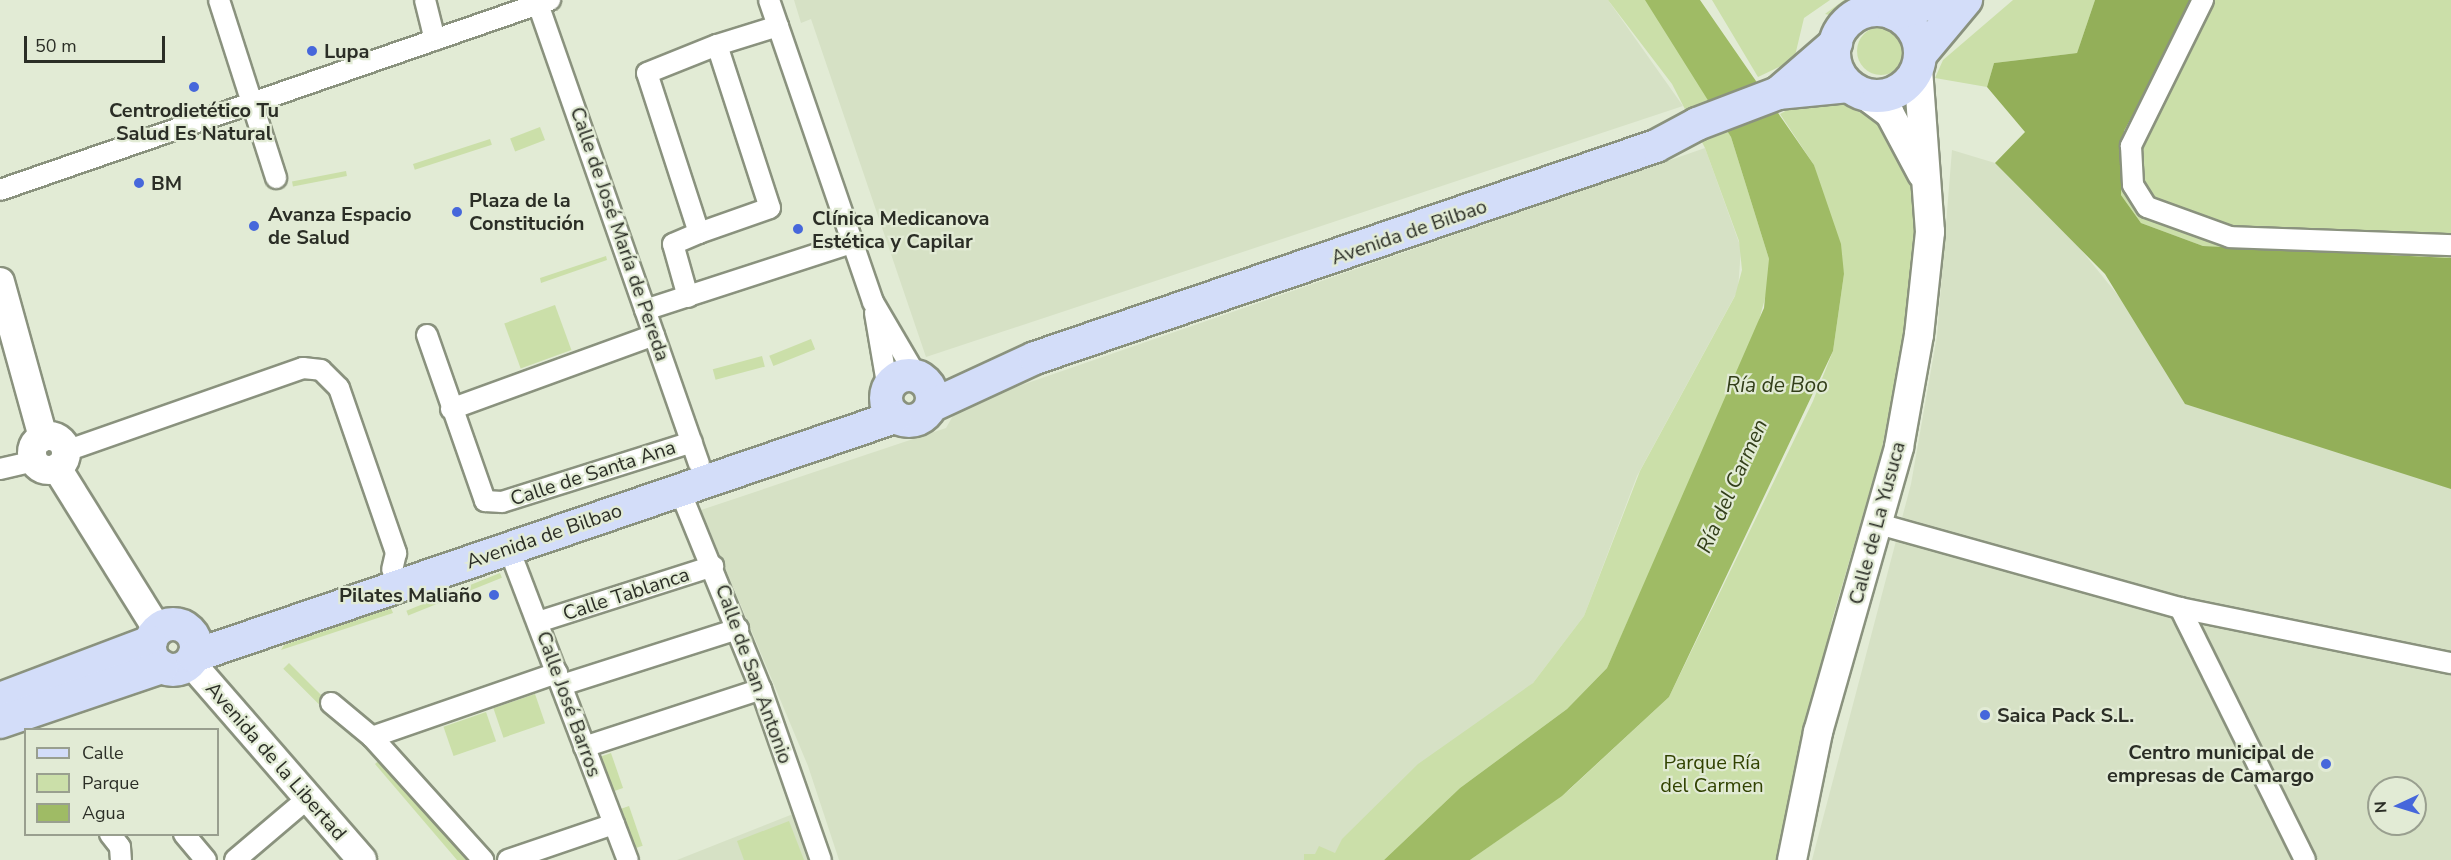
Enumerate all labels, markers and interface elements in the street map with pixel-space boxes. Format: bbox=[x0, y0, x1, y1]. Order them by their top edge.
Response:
scale bar bbox=[27, 24, 168, 62]
text: 50 m bbox=[35, 34, 77, 58]
place label: Lupa bbox=[324, 39, 370, 63]
marker: Lupa bbox=[305, 44, 319, 58]
marker: Centrodietético Tu Salud Es Natural bbox=[185, 78, 203, 96]
place label: Centrodietético Tu Salud Es Natural bbox=[109, 98, 279, 145]
street label: Calle de José María de Pereda bbox=[565, 104, 675, 364]
place label: BM bbox=[151, 171, 182, 195]
marker: BM bbox=[132, 176, 146, 190]
place label: Plaza de la Constitución bbox=[469, 189, 585, 236]
street label: Avenida de Bilbao bbox=[1328, 194, 1490, 270]
place label: Avanza Espacio de Salud bbox=[268, 202, 412, 249]
marker: Plaza de la Constitución bbox=[450, 205, 464, 219]
place label: Clínica Medicanova Estética y Capilar bbox=[812, 206, 989, 253]
marker: Avanza Espacio de Salud bbox=[245, 217, 263, 235]
marker: Clínica Medicanova Estética y Capilar bbox=[789, 220, 807, 238]
water label: Ría de Boo bbox=[1726, 372, 1828, 398]
water label: Ría del Carmen bbox=[1691, 415, 1773, 557]
street label: Calle de Santa Ana bbox=[507, 435, 679, 511]
street label: Calle de La Yusuca bbox=[1844, 439, 1910, 607]
street label: Avenida de Bilbao bbox=[463, 498, 625, 574]
street label: Calle Tablanca bbox=[560, 562, 692, 626]
street label: Calle de San Antonio bbox=[710, 581, 798, 767]
place label: Pilates Maliaño bbox=[339, 583, 482, 607]
marker: Pilates Maliaño bbox=[487, 588, 501, 602]
street label: Calle José Barros bbox=[532, 628, 606, 780]
street label: Avenida de la Libertad bbox=[201, 677, 351, 845]
place label: Saica Pack S.L. bbox=[1997, 703, 2134, 727]
marker: Saica Pack S.L. bbox=[1978, 708, 1992, 722]
legend bbox=[24, 728, 219, 836]
place label: Centro municipal de empresas de Camargo bbox=[2107, 740, 2314, 787]
text: Calle bbox=[82, 741, 124, 765]
park label: Parque Ría del Carmen bbox=[1660, 751, 1764, 798]
marker: Centro municipal de empresas de Camargo bbox=[2319, 757, 2333, 771]
text: Parque bbox=[82, 771, 139, 795]
north arrow bbox=[2367, 776, 2427, 836]
text: N bbox=[2370, 800, 2392, 814]
text: Agua bbox=[82, 801, 125, 825]

